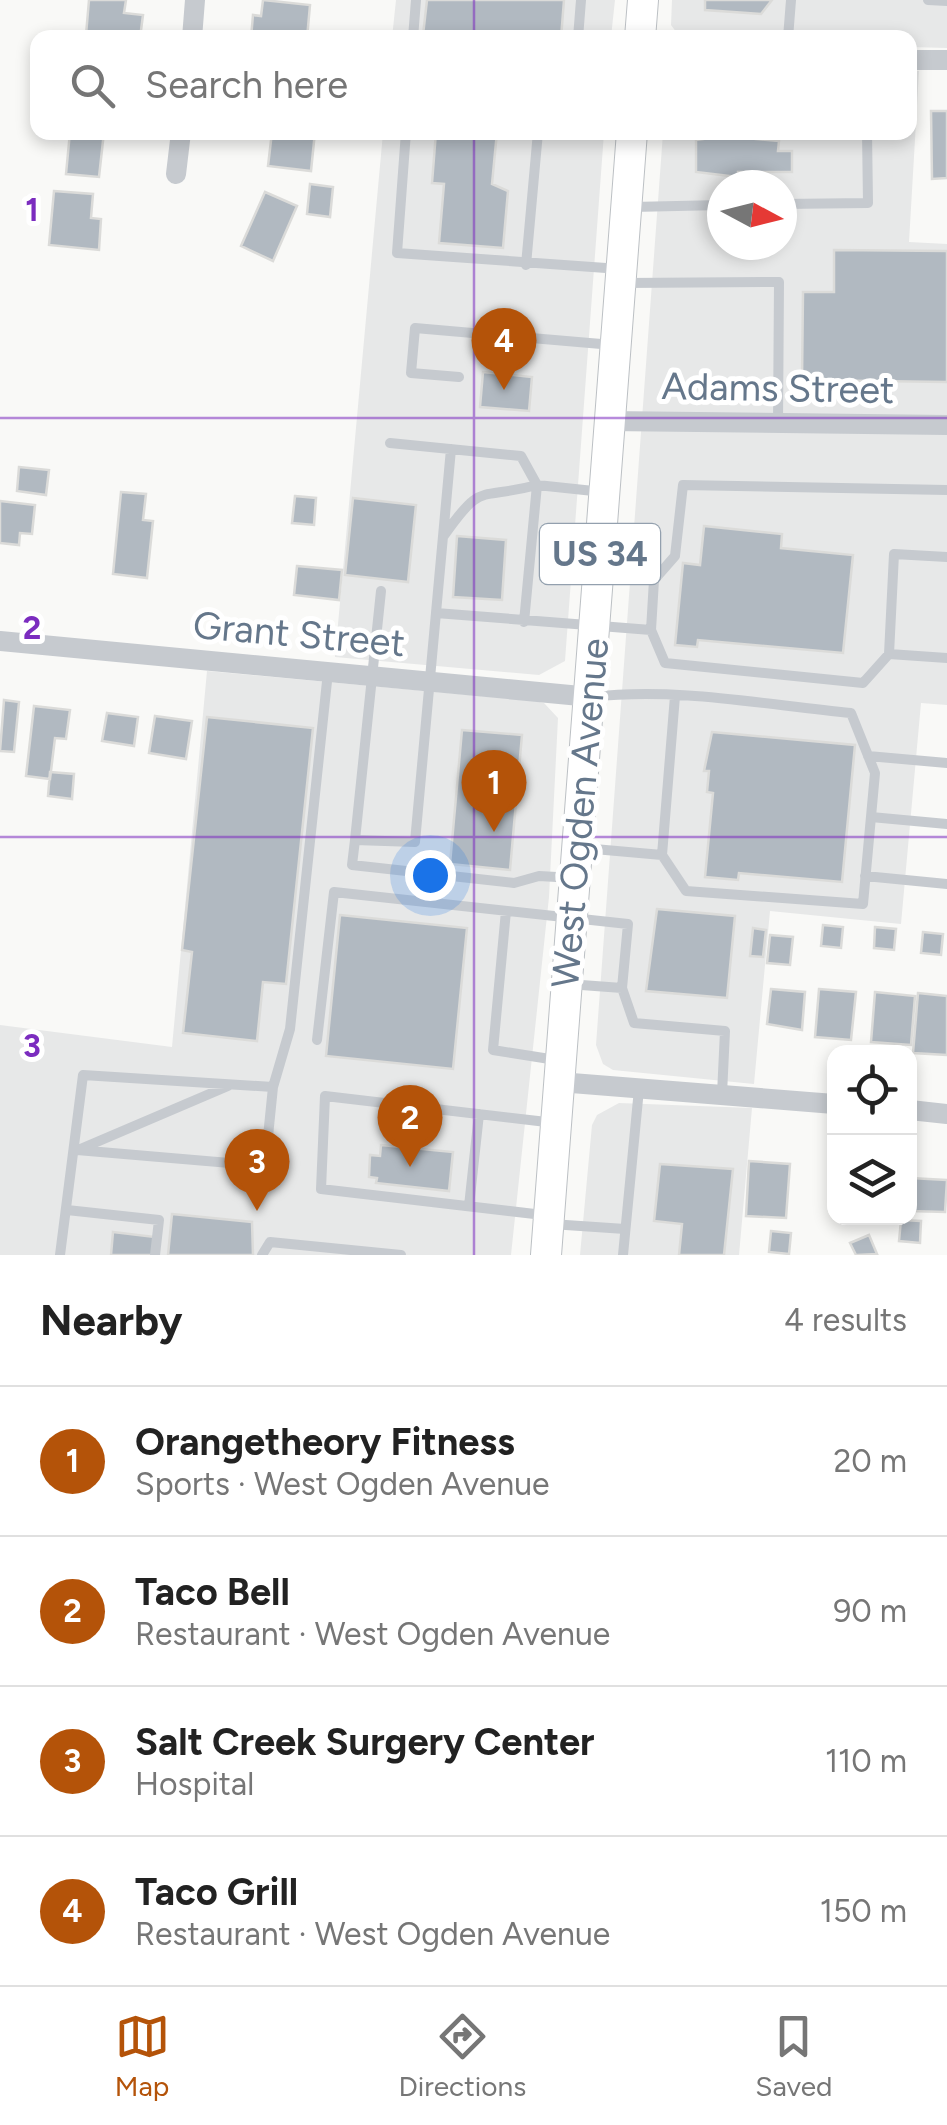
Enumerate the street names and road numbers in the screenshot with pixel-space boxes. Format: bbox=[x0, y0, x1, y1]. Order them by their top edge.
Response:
street label: Adams Street bbox=[661, 363, 895, 413]
road number: US 34 bbox=[540, 524, 660, 584]
street label: Grant Street bbox=[191, 602, 407, 666]
street label: West Ogden Avenue bbox=[542, 636, 618, 990]

